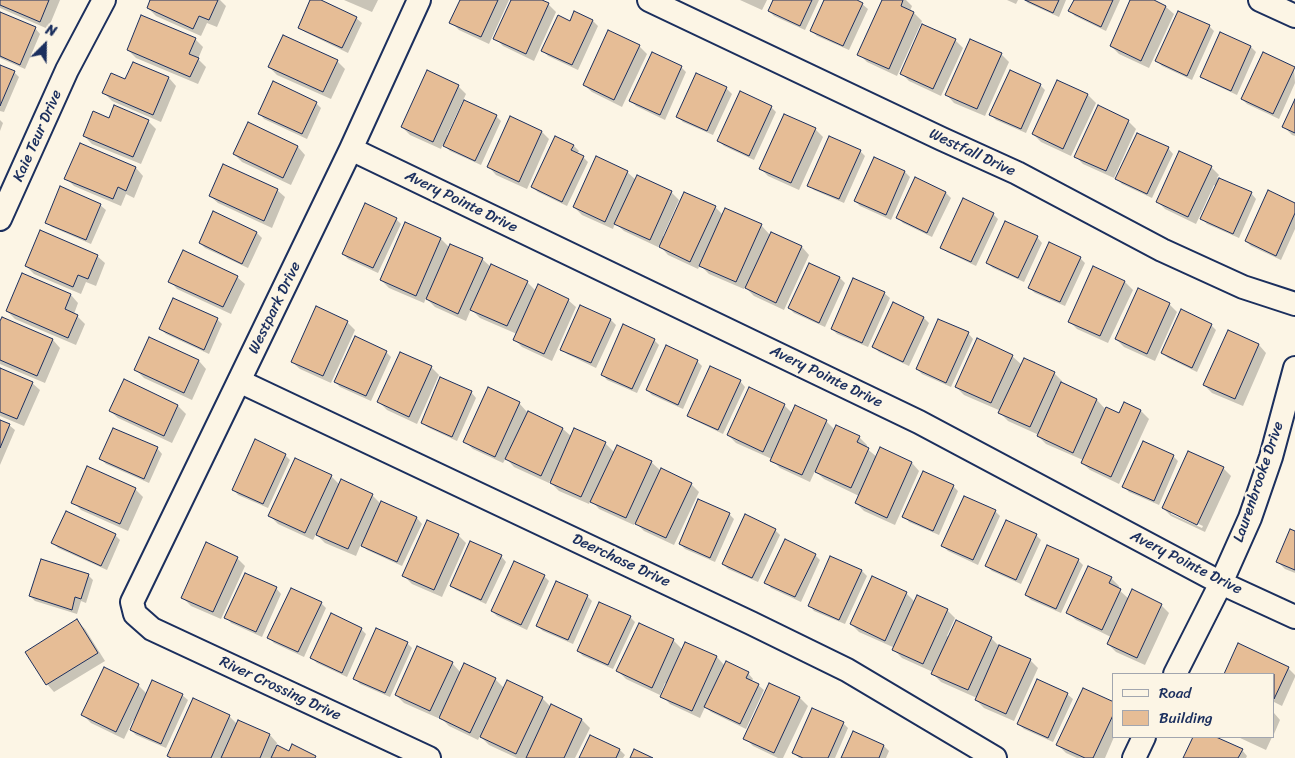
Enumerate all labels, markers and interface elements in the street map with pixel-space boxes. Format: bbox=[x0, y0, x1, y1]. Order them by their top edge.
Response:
text: N bbox=[42, 17, 60, 44]
north arrow bbox=[20, 20, 70, 70]
street label: Kaie Teur Drive bbox=[10, 87, 66, 185]
street label: Westfall Drive bbox=[926, 125, 1018, 181]
street label: Avery Pointe Drive bbox=[402, 167, 520, 237]
street label: Westpark Drive bbox=[245, 259, 305, 357]
street label: Avery Pointe Drive bbox=[767, 342, 885, 412]
street label: Laurenbrooke Drive bbox=[1230, 419, 1288, 545]
street label: Avery Pointe Drive bbox=[1127, 527, 1245, 599]
street label: Deerchase Drive bbox=[569, 530, 673, 592]
street label: River Crossing Drive bbox=[216, 653, 344, 725]
legend bbox=[1112, 673, 1275, 738]
text: Road bbox=[1159, 680, 1191, 706]
text: Building bbox=[1159, 705, 1213, 731]

